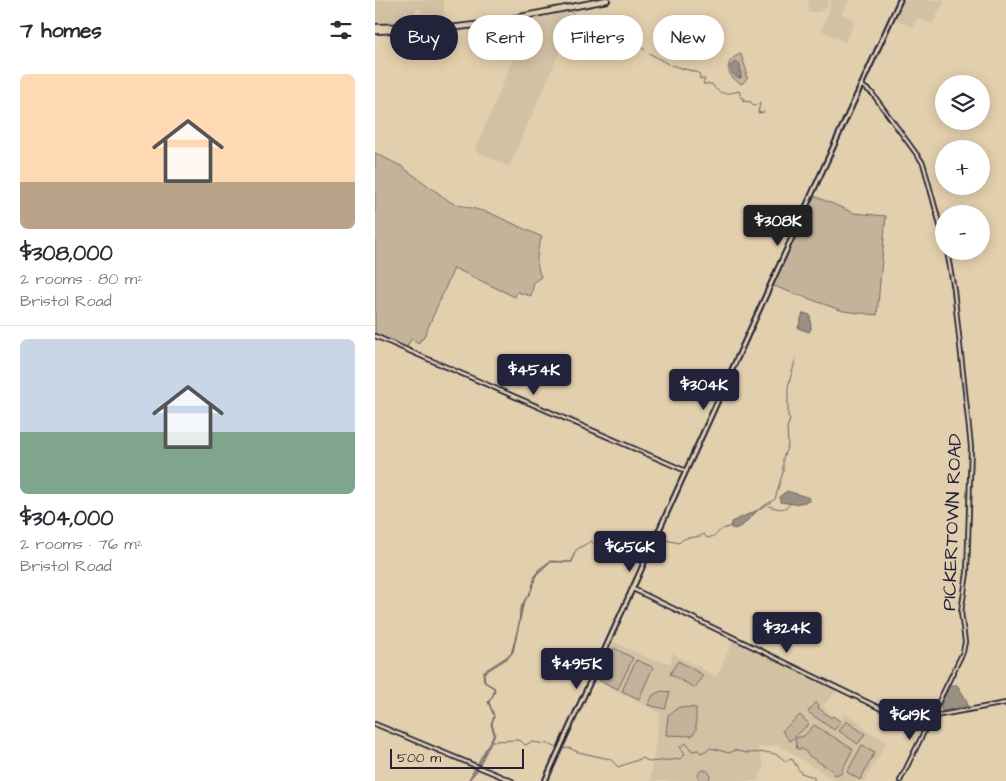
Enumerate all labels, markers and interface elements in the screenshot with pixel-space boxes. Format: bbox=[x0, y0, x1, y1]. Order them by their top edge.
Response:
chip: Buy bbox=[390, 15, 458, 60]
chip: Rent bbox=[468, 15, 543, 60]
chip: Filters bbox=[553, 15, 643, 60]
chip: New bbox=[653, 15, 724, 60]
text: 7 homes bbox=[20, 16, 102, 45]
icon: filters bbox=[327, 16, 355, 44]
map controls bbox=[935, 75, 990, 260]
button: layers bbox=[935, 75, 990, 130]
icon: home bbox=[143, 106, 233, 196]
button: + bbox=[935, 140, 990, 195]
pin: $308K bbox=[743, 204, 813, 247]
button: − bbox=[935, 205, 990, 260]
text: $308K bbox=[754, 210, 802, 232]
text: $308,000 bbox=[20, 239, 113, 268]
text: 2 rooms · 80 m² bbox=[20, 268, 143, 290]
text: Bristol Road bbox=[20, 290, 112, 312]
pin: $454K bbox=[499, 354, 569, 396]
text: $454K bbox=[508, 359, 560, 381]
pin: $304K bbox=[669, 368, 739, 411]
icon: home bbox=[143, 372, 233, 462]
text: $304K bbox=[680, 374, 728, 396]
street label: PICKERTOWN ROAD bbox=[936, 433, 969, 611]
text: $304,000 bbox=[20, 504, 113, 533]
pin: $656K bbox=[595, 530, 665, 573]
text: 2 rooms · 76 m² bbox=[20, 533, 143, 555]
text: $656K bbox=[605, 536, 655, 558]
text: Bristol Road bbox=[20, 555, 112, 577]
pin: $324K bbox=[752, 612, 822, 654]
text: $324K bbox=[764, 617, 810, 639]
pin: $495K bbox=[542, 648, 612, 690]
text: $495K bbox=[552, 653, 602, 675]
pin: $619K bbox=[875, 698, 945, 741]
text: $619K bbox=[890, 704, 930, 726]
scale bar bbox=[390, 746, 524, 769]
text: 500 m bbox=[397, 748, 441, 768]

